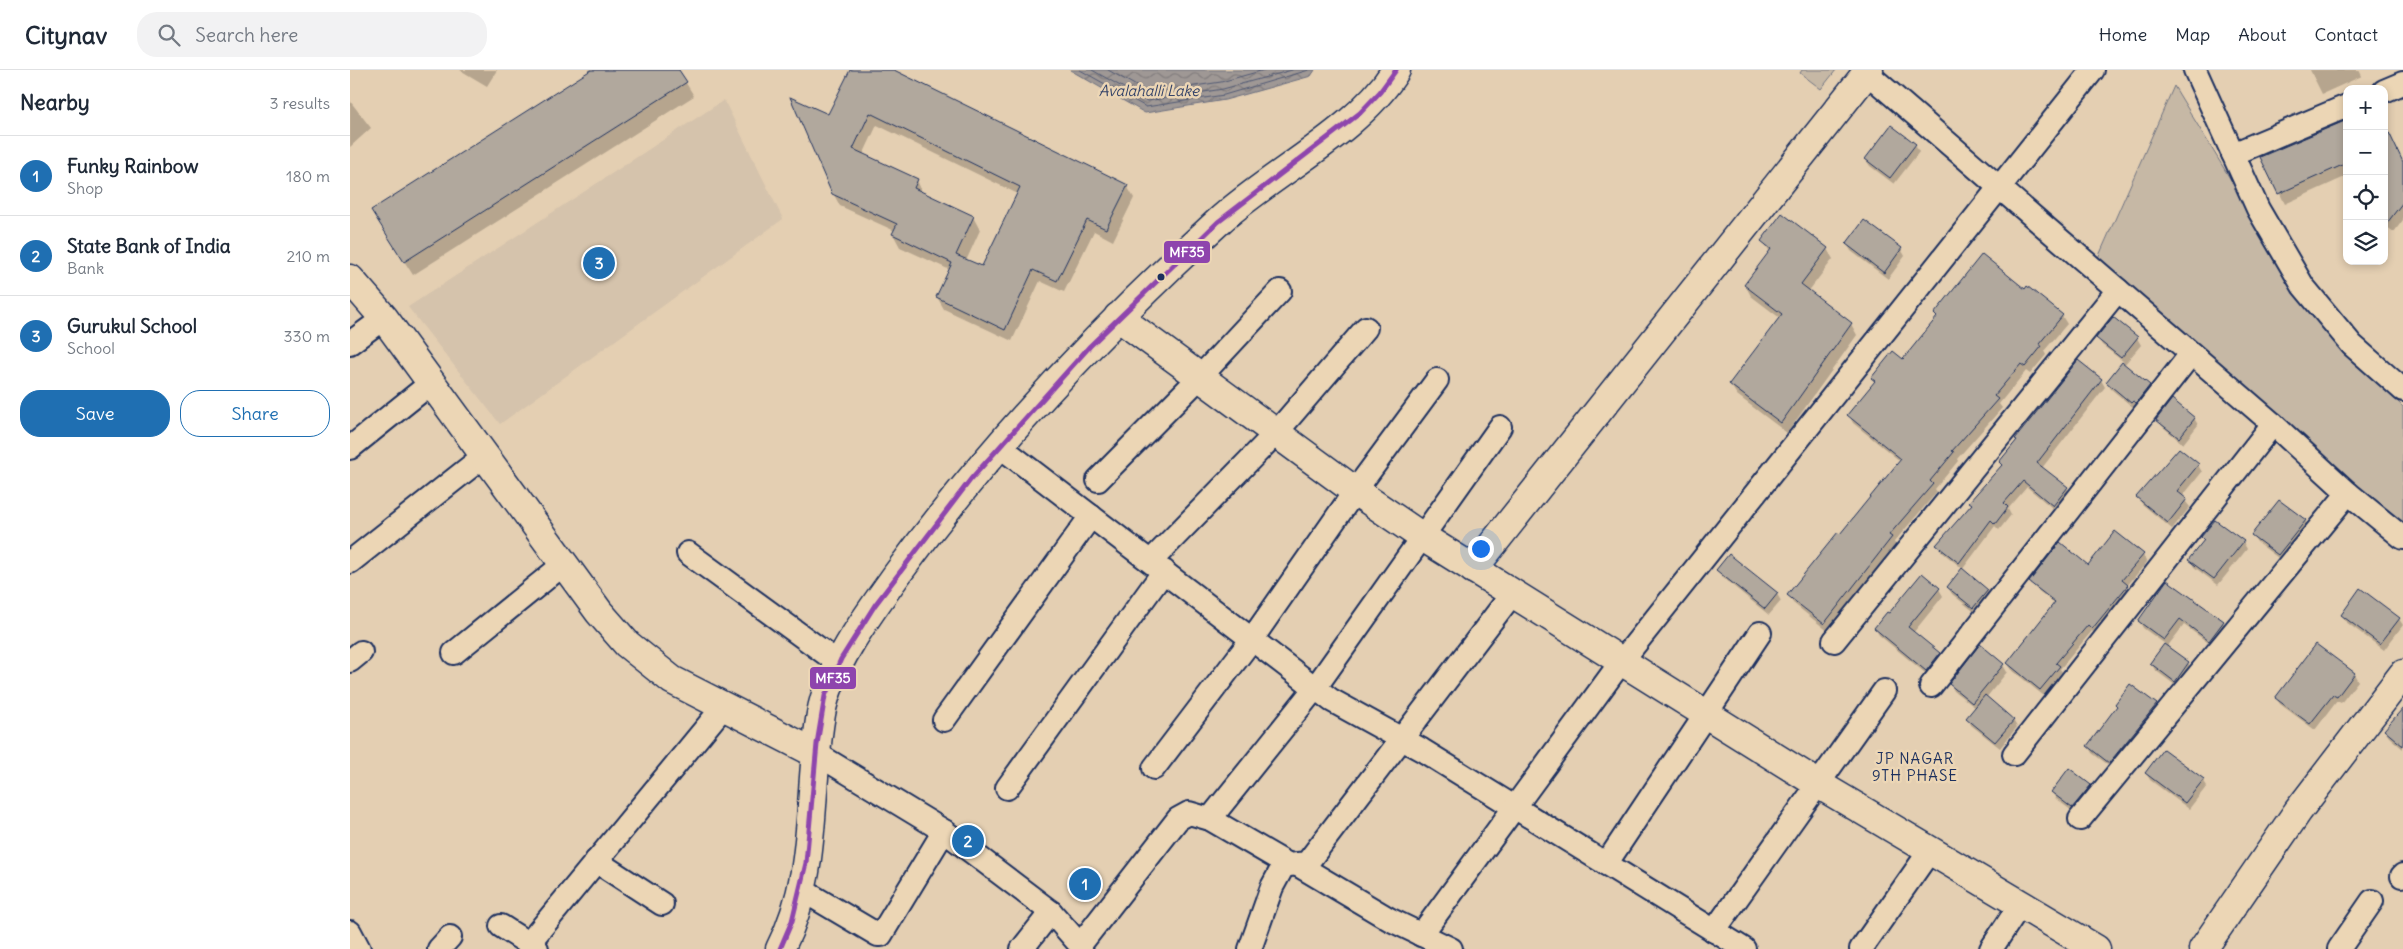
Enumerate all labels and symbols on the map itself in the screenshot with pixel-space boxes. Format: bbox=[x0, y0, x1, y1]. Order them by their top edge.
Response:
water label: Avalahalli Lake bbox=[1099, 81, 1200, 100]
line badge: MF35 bbox=[1163, 240, 1211, 264]
text: MF35 bbox=[1169, 243, 1205, 261]
pin: 3 bbox=[583, 244, 615, 282]
unlabelled marker bbox=[1156, 272, 1166, 282]
your location bbox=[1468, 536, 1494, 562]
line badge: MF35 bbox=[809, 666, 857, 690]
text: MF35 bbox=[815, 669, 851, 687]
district label: JP NAGAR 9TH PHASE bbox=[1872, 749, 1958, 785]
pin: 2 bbox=[952, 822, 984, 860]
pin: 1 bbox=[1069, 865, 1101, 903]

